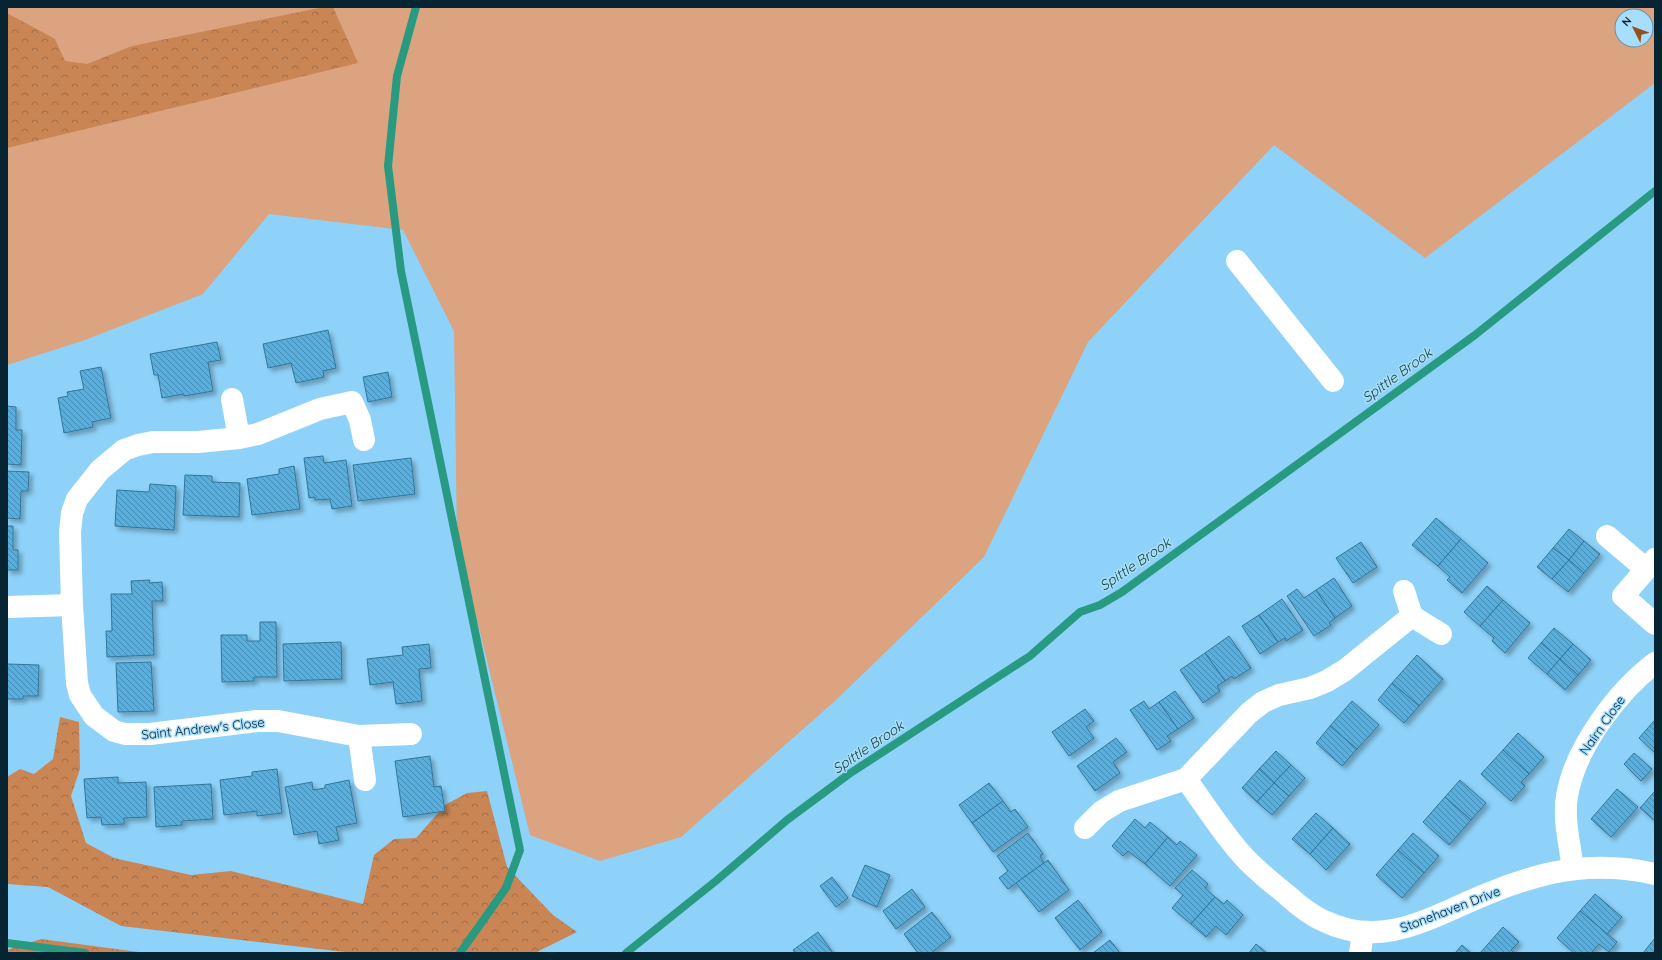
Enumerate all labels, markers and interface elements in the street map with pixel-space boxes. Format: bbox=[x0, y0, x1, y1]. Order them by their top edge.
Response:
north arrow bbox=[1614, 8, 1654, 48]
text: N bbox=[1619, 14, 1634, 29]
water label: Spittle Brook bbox=[1358, 343, 1437, 406]
water label: Spittle Brook bbox=[1096, 533, 1175, 594]
street label: Nairn Close bbox=[1576, 692, 1628, 758]
street label: Saint Andrew's Close bbox=[141, 714, 265, 742]
water label: Spittle Brook bbox=[829, 716, 908, 777]
street label: Stonehaven Drive bbox=[1398, 883, 1502, 935]

